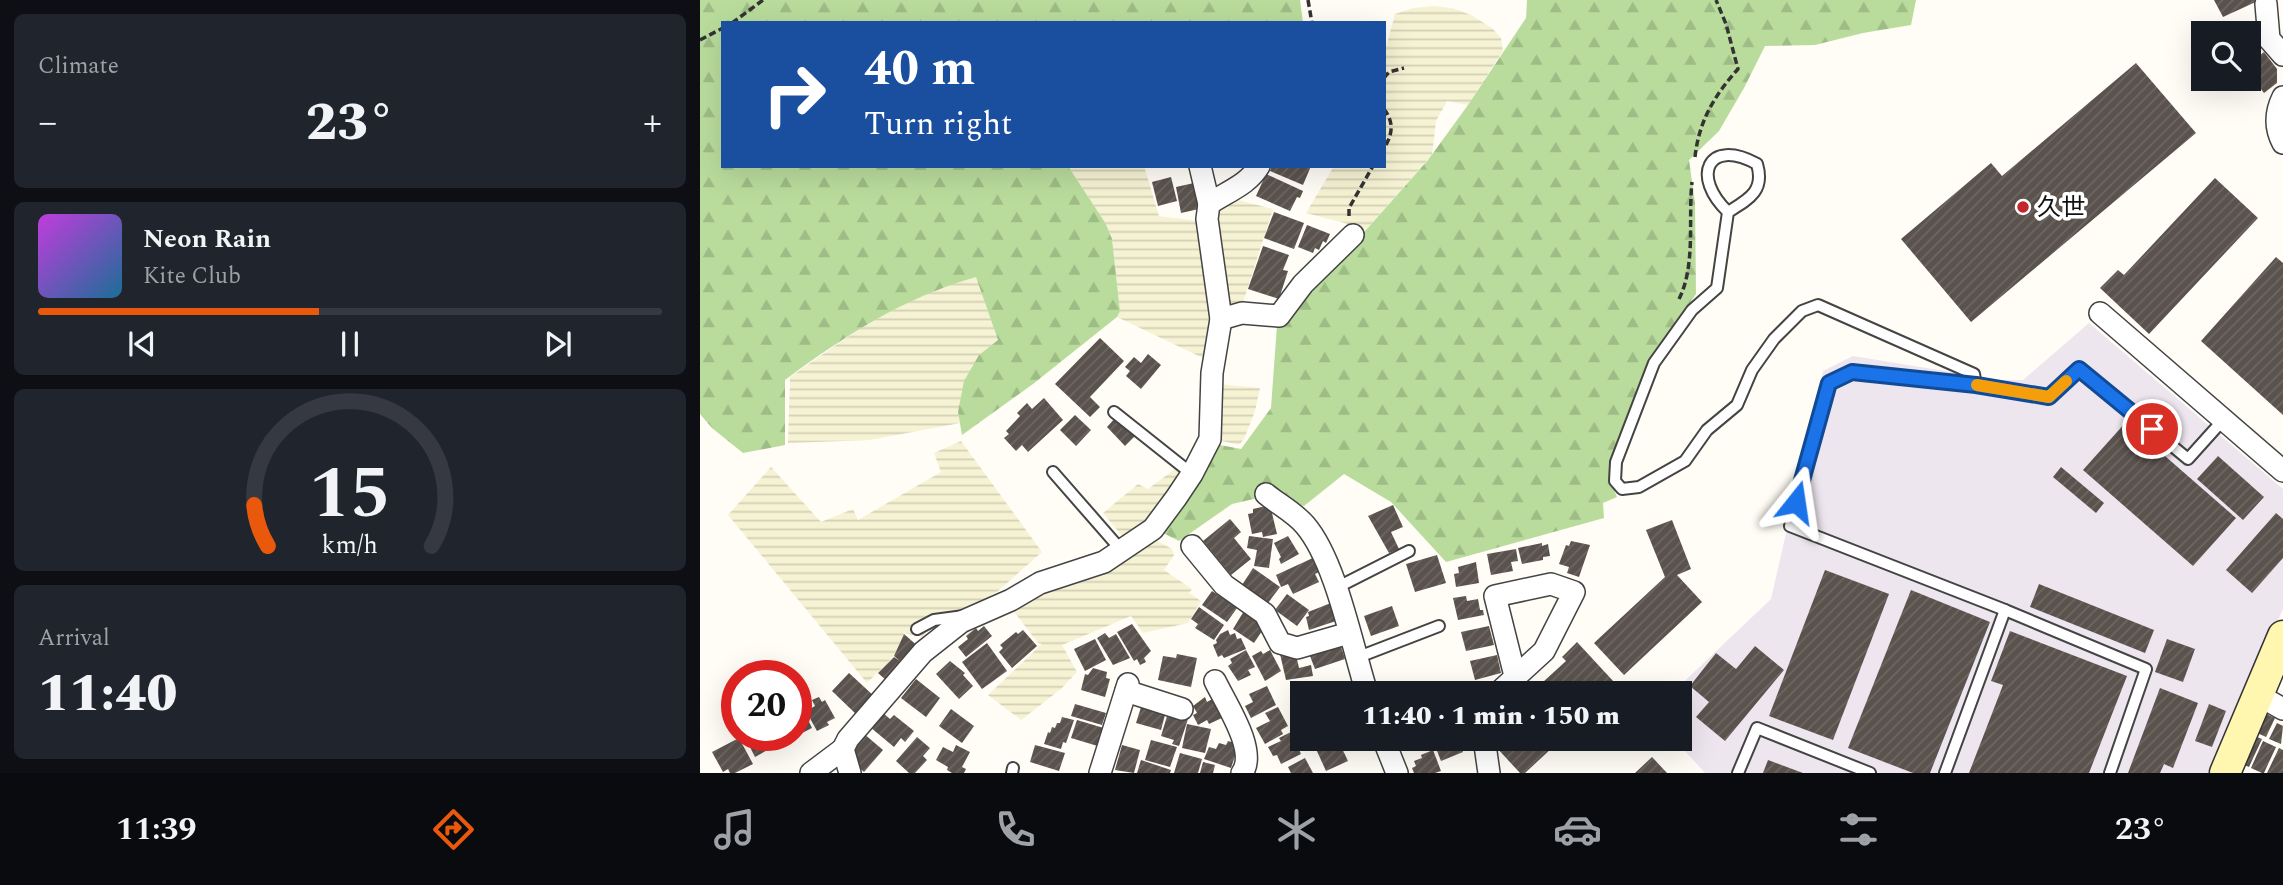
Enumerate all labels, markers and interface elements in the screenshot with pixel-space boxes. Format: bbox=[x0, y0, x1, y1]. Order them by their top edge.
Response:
map controls bbox=[2191, 21, 2261, 91]
button: search bbox=[2191, 21, 2261, 91]
text: 40 m bbox=[864, 32, 975, 107]
text: Climate bbox=[38, 49, 119, 84]
icon: right bbox=[749, 49, 840, 140]
text: 23° bbox=[306, 84, 394, 163]
text: − bbox=[38, 94, 57, 152]
text: + bbox=[643, 94, 662, 152]
text: Turn right bbox=[864, 100, 1012, 149]
place label: 久世 bbox=[2037, 190, 2085, 226]
marker: 久世 bbox=[2015, 199, 2031, 215]
text: Neon Rain bbox=[143, 219, 271, 259]
text: Kite Club bbox=[143, 259, 241, 294]
icon: previous bbox=[123, 325, 161, 363]
icon: pause bbox=[331, 325, 369, 363]
icon: next bbox=[539, 325, 577, 363]
pin bbox=[2122, 399, 2182, 459]
icon: arrive bbox=[2133, 410, 2171, 448]
text: 15 bbox=[309, 440, 391, 551]
position arrow bbox=[1759, 465, 1833, 539]
text: km/h bbox=[322, 527, 378, 565]
text: Arrival bbox=[38, 621, 110, 656]
text: 11:40 bbox=[38, 655, 177, 734]
speed limit sign: 20 bbox=[721, 660, 812, 751]
text: 11:40 · 1 min · 150 m bbox=[1362, 696, 1620, 736]
text: 11:39 bbox=[116, 805, 196, 854]
icon: directions bbox=[429, 805, 478, 854]
icon: music bbox=[710, 805, 759, 854]
icon: phone bbox=[991, 805, 1040, 854]
icon: climate bbox=[1272, 805, 1321, 854]
icon: car bbox=[1553, 805, 1602, 854]
icon: filters bbox=[1834, 805, 1883, 854]
text: 23° bbox=[2115, 805, 2167, 854]

